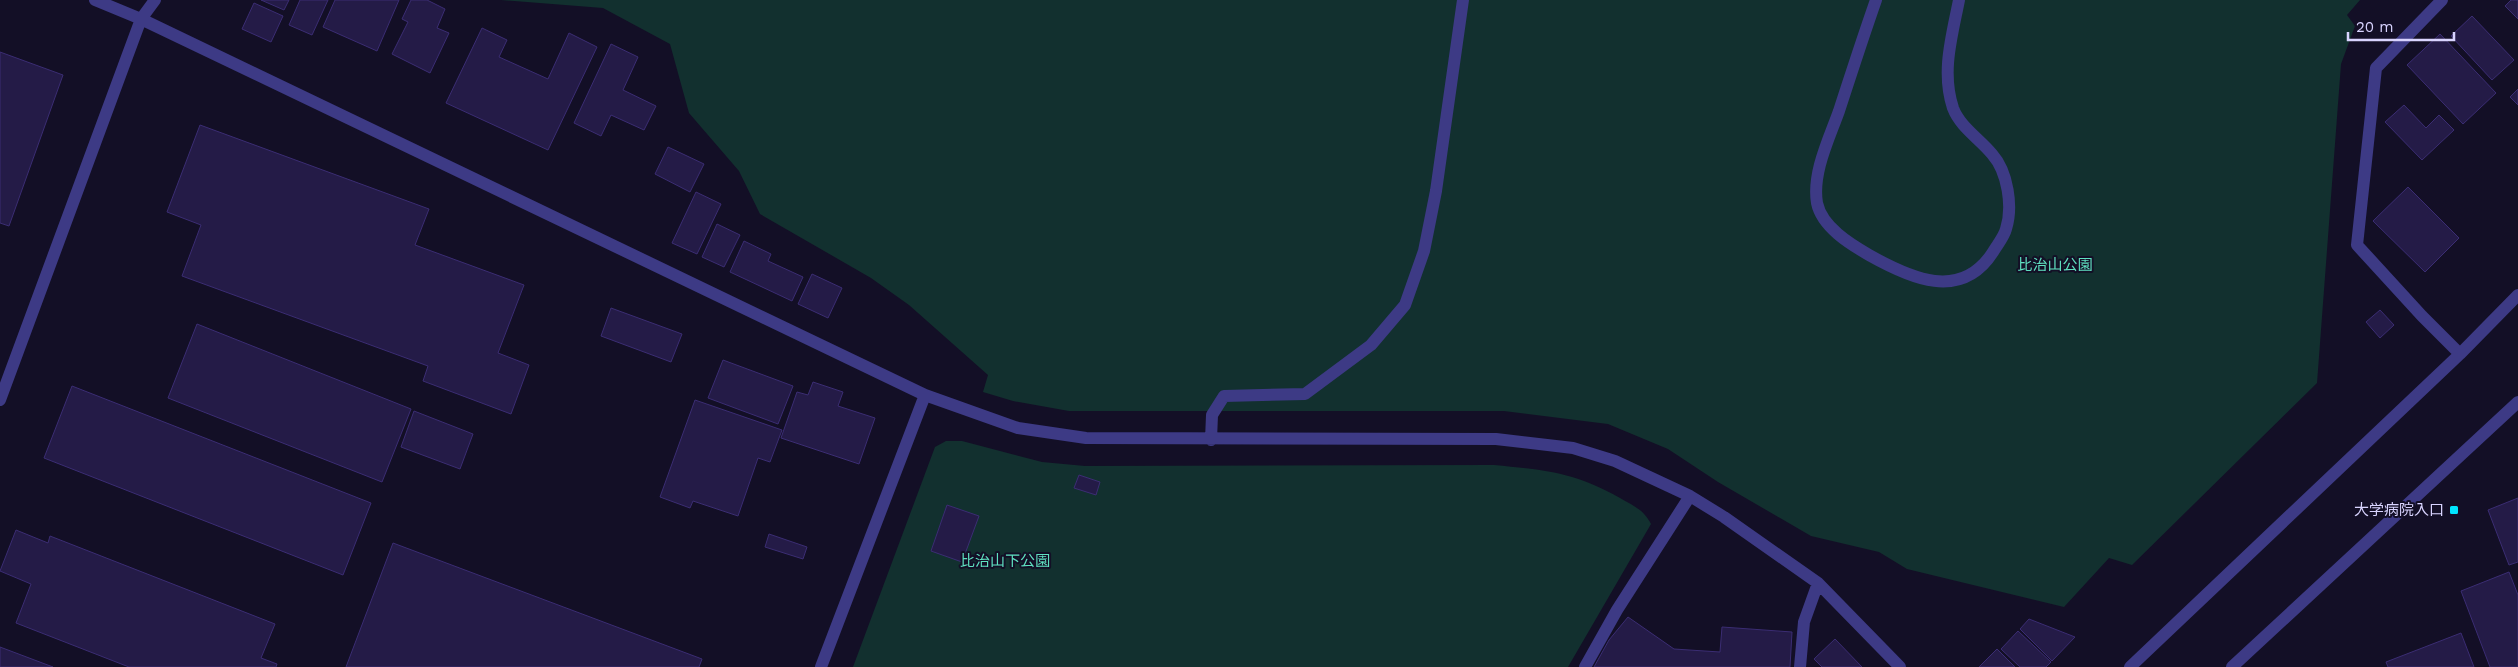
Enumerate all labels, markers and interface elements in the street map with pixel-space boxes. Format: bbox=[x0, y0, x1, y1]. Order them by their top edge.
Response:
scale bar bbox=[2348, 10, 2454, 42]
text: 20 m bbox=[2356, 18, 2394, 36]
park label: 比治山公園 bbox=[2017, 256, 2093, 274]
place label: 大学病院入口 bbox=[2354, 501, 2444, 519]
marker: 大学病院入口 bbox=[2448, 504, 2460, 516]
park label: 比治山下公園 bbox=[960, 552, 1050, 570]

